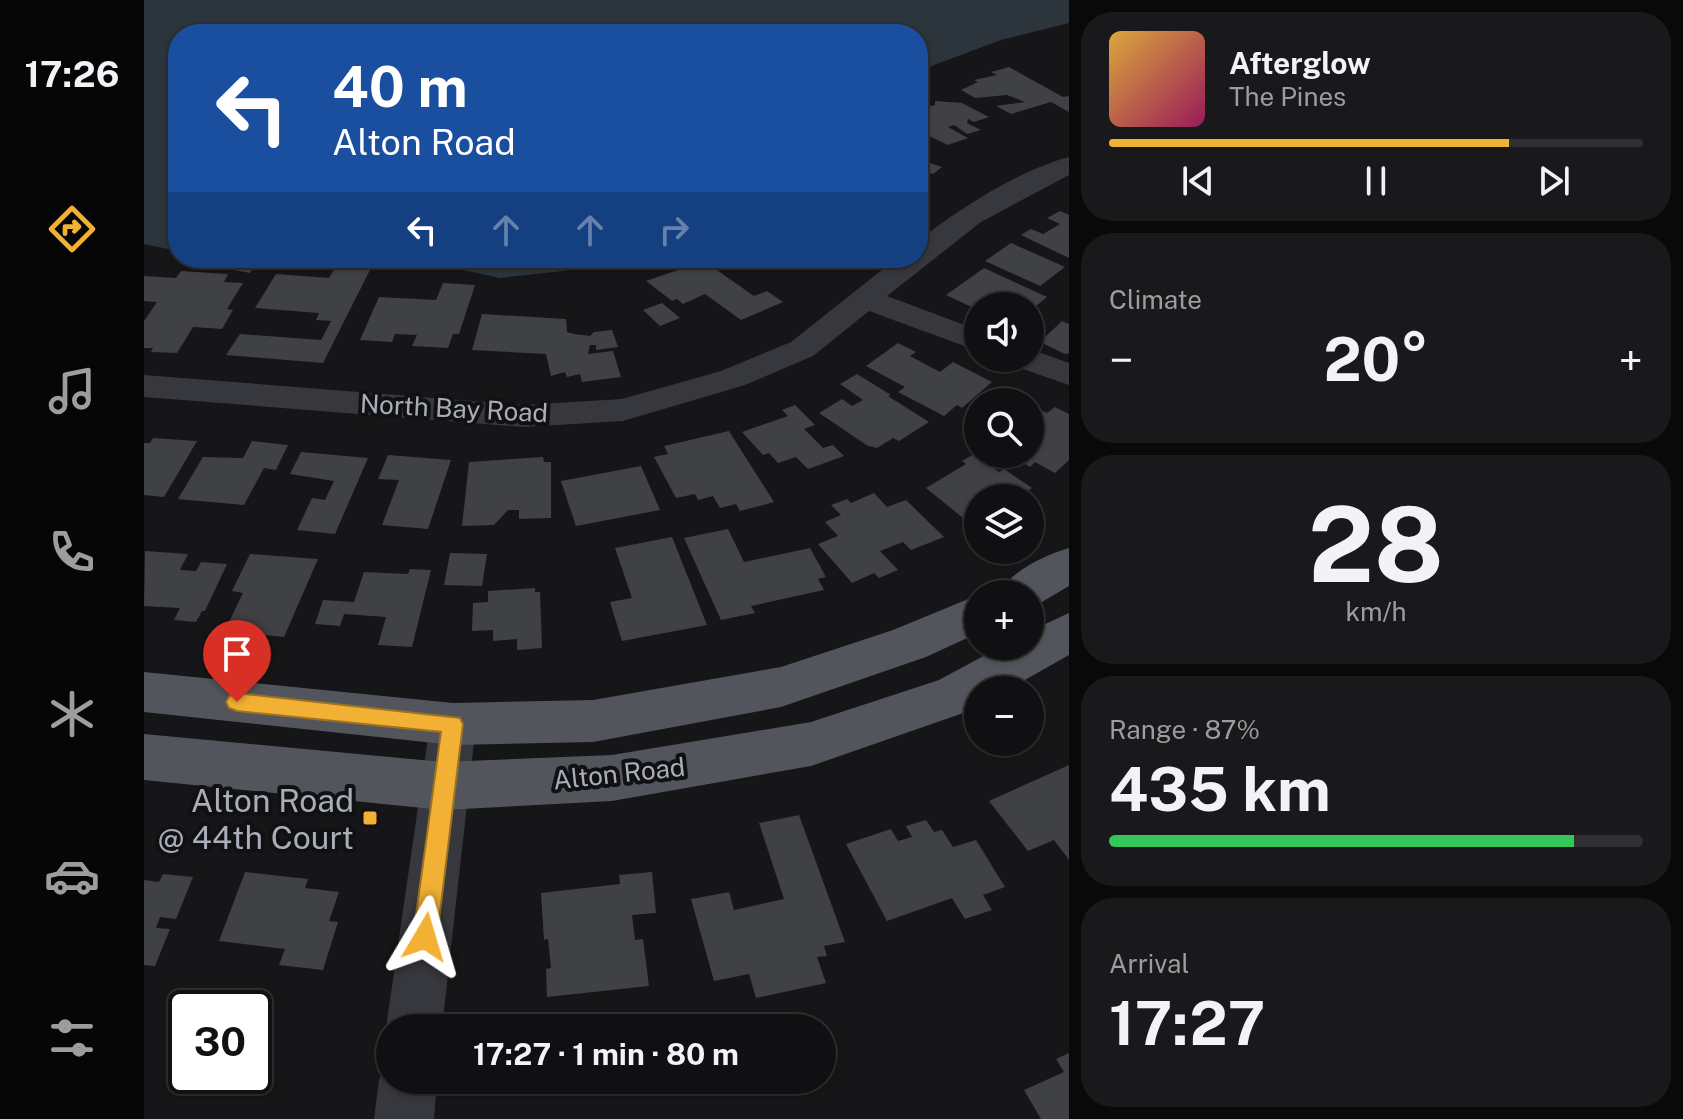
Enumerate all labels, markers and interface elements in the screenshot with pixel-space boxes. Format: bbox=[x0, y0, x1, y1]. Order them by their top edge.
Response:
text: Afterglow bbox=[1229, 45, 1371, 81]
text: 17:26 bbox=[24, 53, 120, 95]
text: 40 m bbox=[332, 54, 468, 120]
icon: left bbox=[200, 56, 304, 160]
text: The Pines bbox=[1229, 81, 1346, 112]
text: Alton Road bbox=[332, 121, 516, 163]
icon: previous bbox=[1176, 159, 1220, 203]
icon: pause bbox=[1354, 159, 1398, 203]
icon: next bbox=[1532, 159, 1576, 203]
icon: directions bbox=[44, 201, 100, 257]
icon: left bbox=[400, 208, 444, 252]
icon: ahead bbox=[484, 208, 528, 252]
icon: ahead bbox=[568, 208, 612, 252]
icon: right bbox=[652, 208, 696, 252]
text: Climate bbox=[1109, 284, 1202, 315]
map controls bbox=[964, 292, 1044, 756]
button: sound bbox=[964, 292, 1044, 372]
text: 20° bbox=[1323, 324, 1429, 395]
text: − bbox=[1109, 334, 1133, 386]
text: + bbox=[1619, 334, 1643, 386]
icon: music bbox=[44, 363, 100, 419]
street label: North Bay Road bbox=[359, 388, 549, 428]
button: search bbox=[964, 388, 1044, 468]
text: 28 bbox=[1308, 483, 1444, 605]
button: layers bbox=[964, 484, 1044, 564]
icon: phone bbox=[44, 524, 100, 580]
button: + bbox=[964, 580, 1044, 660]
text: km/h bbox=[1345, 596, 1407, 627]
pin bbox=[203, 620, 271, 702]
icon: arrive bbox=[215, 632, 259, 676]
button: − bbox=[964, 676, 1044, 756]
icon: climate bbox=[44, 686, 100, 742]
text: Range · 87% bbox=[1109, 714, 1260, 745]
street label: Alton Road bbox=[551, 751, 687, 795]
text: 435 km bbox=[1109, 754, 1331, 825]
place label: Alton Road @ 44th Court bbox=[158, 782, 354, 856]
marker: Alton Road @ 44th Court bbox=[361, 809, 379, 827]
icon: car bbox=[44, 848, 100, 904]
position arrow bbox=[383, 895, 467, 979]
text: Arrival bbox=[1109, 948, 1189, 979]
text: 17:27 bbox=[1109, 988, 1265, 1059]
speed limit sign: 30 bbox=[168, 990, 272, 1094]
icon: filters bbox=[44, 1010, 100, 1066]
text: 17:27 · 1 min · 80 m bbox=[473, 1036, 739, 1072]

